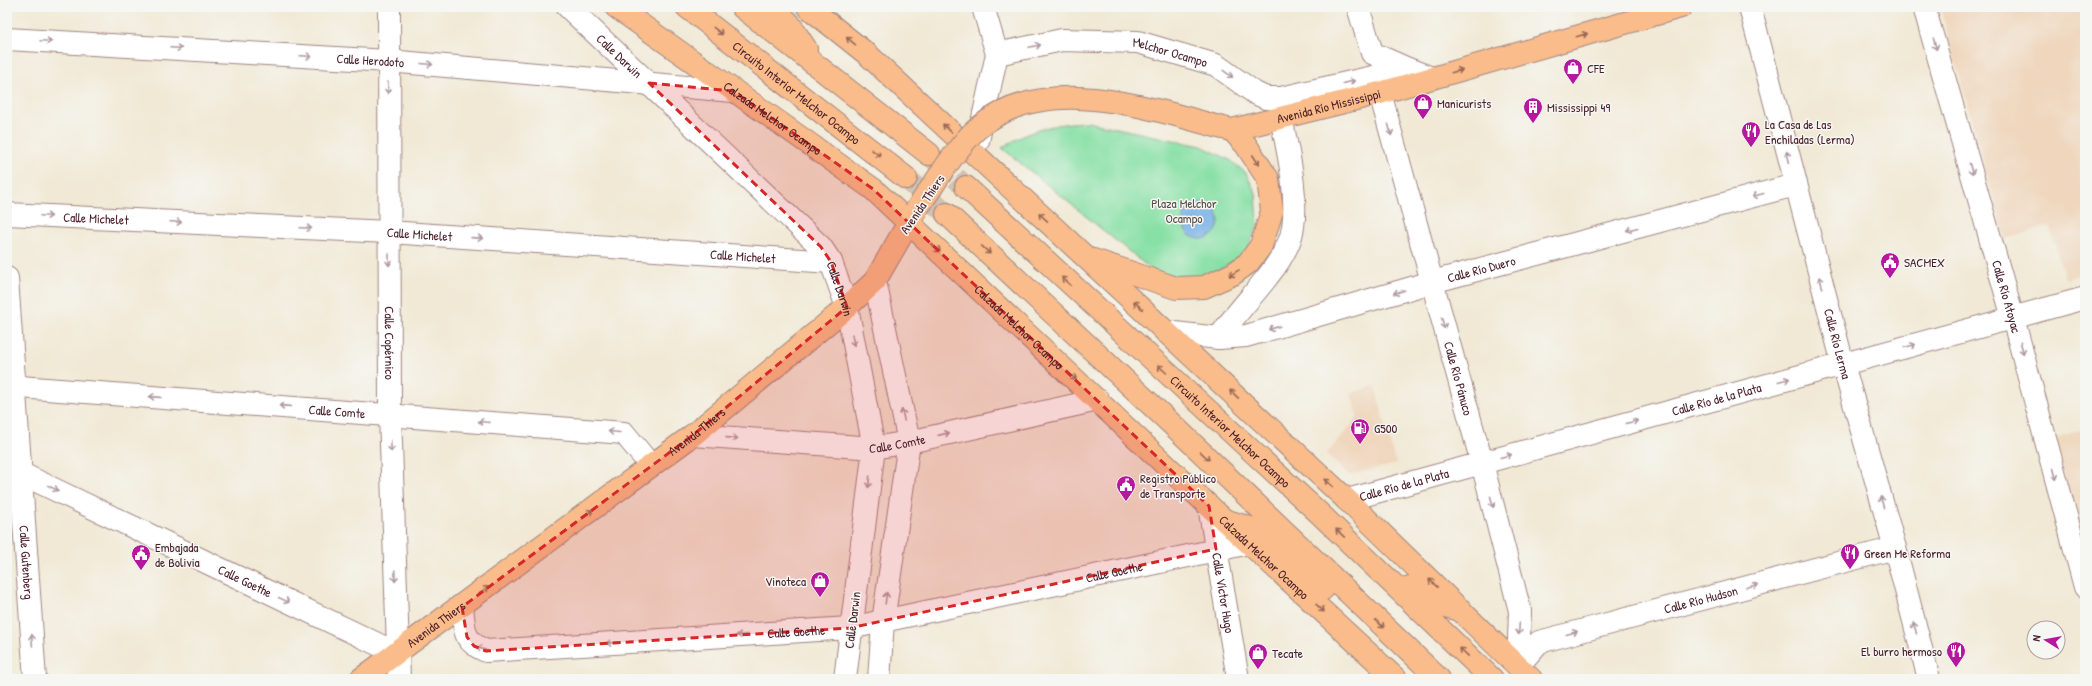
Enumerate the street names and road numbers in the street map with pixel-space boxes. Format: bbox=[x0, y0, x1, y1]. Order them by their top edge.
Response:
street label: Calle Darwin bbox=[593, 30, 647, 82]
street label: Melchor Ocampo bbox=[1133, 33, 1210, 71]
street label: Circuito Interior Melchor Ocampo bbox=[729, 37, 864, 148]
street label: Calle Herodoto bbox=[336, 49, 405, 71]
street label: Calzada Melchor Ocampo bbox=[720, 77, 826, 159]
street label: Avenida Río Mississippi bbox=[1275, 84, 1383, 127]
street label: Avenida Thiers bbox=[895, 171, 949, 237]
street label: Calle Michelet bbox=[63, 208, 130, 229]
street label: Calle Michelet bbox=[386, 223, 453, 245]
street label: Calle Michelet bbox=[709, 245, 777, 267]
street label: Calle Río Duero bbox=[1445, 251, 1517, 287]
street label: Calle Río Atoyac bbox=[1988, 258, 2026, 335]
street label: Calle Darwin bbox=[822, 259, 858, 318]
street label: Calzada Melchor Ocampo bbox=[971, 280, 1068, 374]
street label: Calle Copérnico bbox=[381, 306, 399, 380]
street label: Calle Río Lerma bbox=[1820, 307, 1856, 381]
street label: Calle Río Pánuco bbox=[1440, 339, 1477, 417]
street label: Circuito Interior Melchor Ocampo bbox=[1166, 371, 1295, 491]
street label: Calle Río de la Plata bbox=[1669, 378, 1763, 420]
street label: Calle Comte bbox=[308, 400, 366, 422]
street label: Avenida Thiers bbox=[664, 403, 729, 460]
street label: Calle Comte bbox=[868, 430, 927, 457]
street label: Calle Río de la Plata bbox=[1357, 464, 1451, 505]
street label: Calzada Melchor Ocampo bbox=[1215, 511, 1313, 603]
street label: Calle Gutenberg bbox=[15, 525, 38, 600]
street label: Calle Víctor Hugo bbox=[1208, 551, 1239, 634]
street label: Calle Goethe bbox=[1084, 557, 1144, 587]
street label: Calle Goethe bbox=[215, 560, 275, 601]
street label: Calle Río Hudson bbox=[1662, 581, 1740, 618]
street label: Calle Darwin bbox=[840, 590, 864, 649]
street label: Avenida Thiers bbox=[403, 596, 469, 651]
street label: Calle Goethe bbox=[767, 621, 826, 642]

